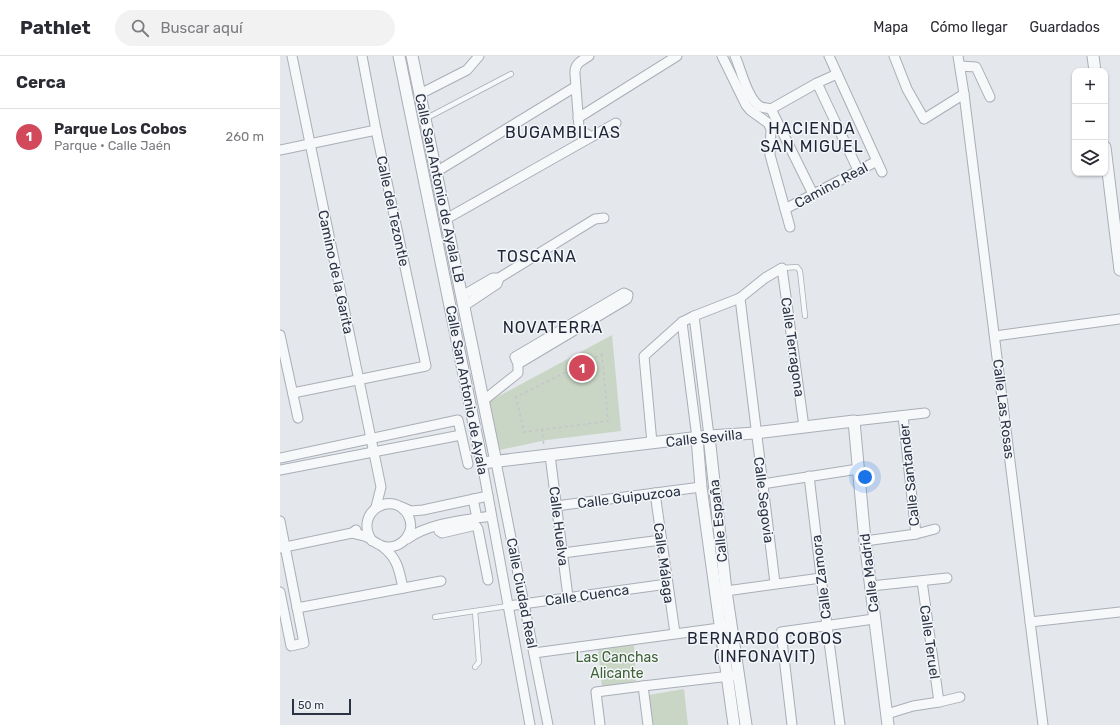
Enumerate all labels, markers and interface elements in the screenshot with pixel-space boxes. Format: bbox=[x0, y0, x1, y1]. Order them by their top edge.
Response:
search box bbox=[115, 10, 395, 46]
text: Pathlet bbox=[20, 16, 91, 39]
icon: search bbox=[129, 17, 151, 39]
text: Buscar aquí bbox=[161, 19, 243, 37]
text: Mapa bbox=[873, 19, 908, 36]
text: Cómo llegar bbox=[930, 19, 1008, 36]
text: Guardados bbox=[1030, 19, 1100, 36]
map controls bbox=[1072, 68, 1108, 176]
button: + bbox=[1072, 68, 1108, 104]
text: Cerca bbox=[16, 72, 66, 92]
street label: Calle San Antonio de Ayala LB bbox=[411, 92, 468, 284]
button: − bbox=[1072, 104, 1108, 140]
district label: HACIENDA SAN MIGUEL bbox=[760, 119, 864, 156]
text: Parque Los Cobos bbox=[54, 120, 187, 138]
district label: BUGAMBILIAS bbox=[505, 123, 621, 142]
text: 1 bbox=[26, 129, 32, 144]
text: 260 m bbox=[226, 129, 264, 144]
text: Parque · Calle Jaén bbox=[54, 138, 171, 153]
button: layers bbox=[1072, 140, 1108, 176]
street label: Calle del Tezontle bbox=[372, 154, 413, 268]
street label: Camino Real bbox=[792, 159, 871, 212]
street label: Camino de la Garita bbox=[314, 209, 357, 336]
district label: TOSCANA bbox=[497, 247, 577, 266]
street label: Calle Terragona bbox=[777, 296, 808, 398]
street label: Calle San Antonio de Ayala bbox=[442, 304, 491, 476]
district label: NOVATERRA bbox=[503, 318, 603, 337]
pin: 1 bbox=[569, 353, 595, 383]
street label: Calle Las Rosas bbox=[989, 358, 1018, 460]
street label: Calle Santander bbox=[896, 422, 923, 527]
street label: Calle Sevilla bbox=[665, 426, 743, 451]
street label: Calle Segovia bbox=[750, 456, 777, 544]
your location bbox=[855, 467, 875, 487]
street label: Calle España bbox=[706, 479, 731, 563]
street label: Calle Guipuzcoa bbox=[577, 483, 682, 512]
street label: Calle Huelva bbox=[545, 485, 572, 567]
street label: Calle Málaga bbox=[649, 522, 678, 604]
street label: Calle Madrid bbox=[856, 533, 883, 613]
street label: Calle Zamora bbox=[808, 534, 835, 620]
street label: Calle Ciudad Real bbox=[502, 536, 541, 650]
street label: Calle Cuenca bbox=[544, 581, 630, 610]
street label: Calle Teruel bbox=[916, 604, 943, 680]
district label: BERNARDO COBOS (INFONAVIT) bbox=[687, 629, 843, 666]
park label: Las Canchas Alicante bbox=[576, 649, 658, 682]
scale bar bbox=[292, 697, 351, 716]
text: 50 m bbox=[298, 699, 324, 712]

